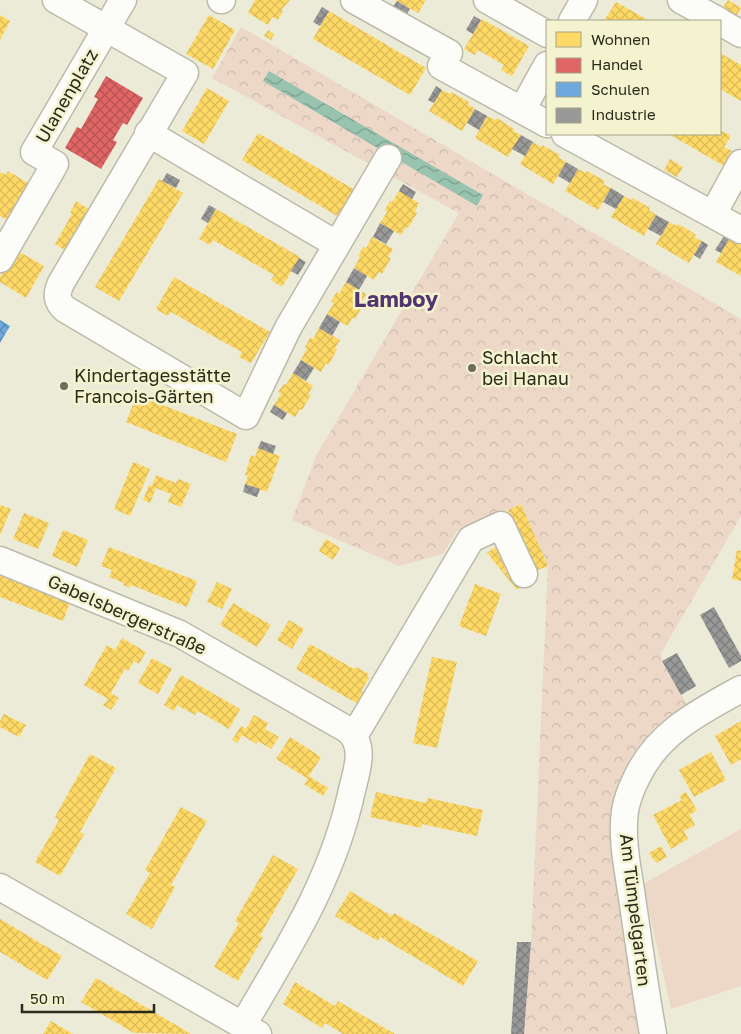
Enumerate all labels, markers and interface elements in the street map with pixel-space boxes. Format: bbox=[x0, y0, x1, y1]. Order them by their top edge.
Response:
legend bbox=[546, 20, 721, 135]
text: Wohnen bbox=[591, 30, 650, 48]
street label: Ulanenplatz bbox=[30, 44, 102, 147]
text: Handel bbox=[591, 55, 643, 73]
text: Schulen bbox=[591, 80, 650, 98]
text: Industrie bbox=[591, 105, 656, 123]
district label: Lamboy bbox=[354, 285, 438, 312]
place label: Schlacht bei Hanau bbox=[482, 346, 569, 389]
marker: Schlacht bei Hanau bbox=[466, 362, 478, 374]
place label: Kindertagesstätte Francois-Gärten bbox=[74, 364, 231, 407]
marker: Kindertagesstätte Francois-Gärten bbox=[58, 380, 70, 392]
street label: Gabelsbergerstraße bbox=[45, 569, 210, 659]
street label: Am Tümpelgarten bbox=[616, 832, 656, 987]
scale bar bbox=[22, 982, 155, 1014]
text: 50 m bbox=[30, 989, 65, 1007]

